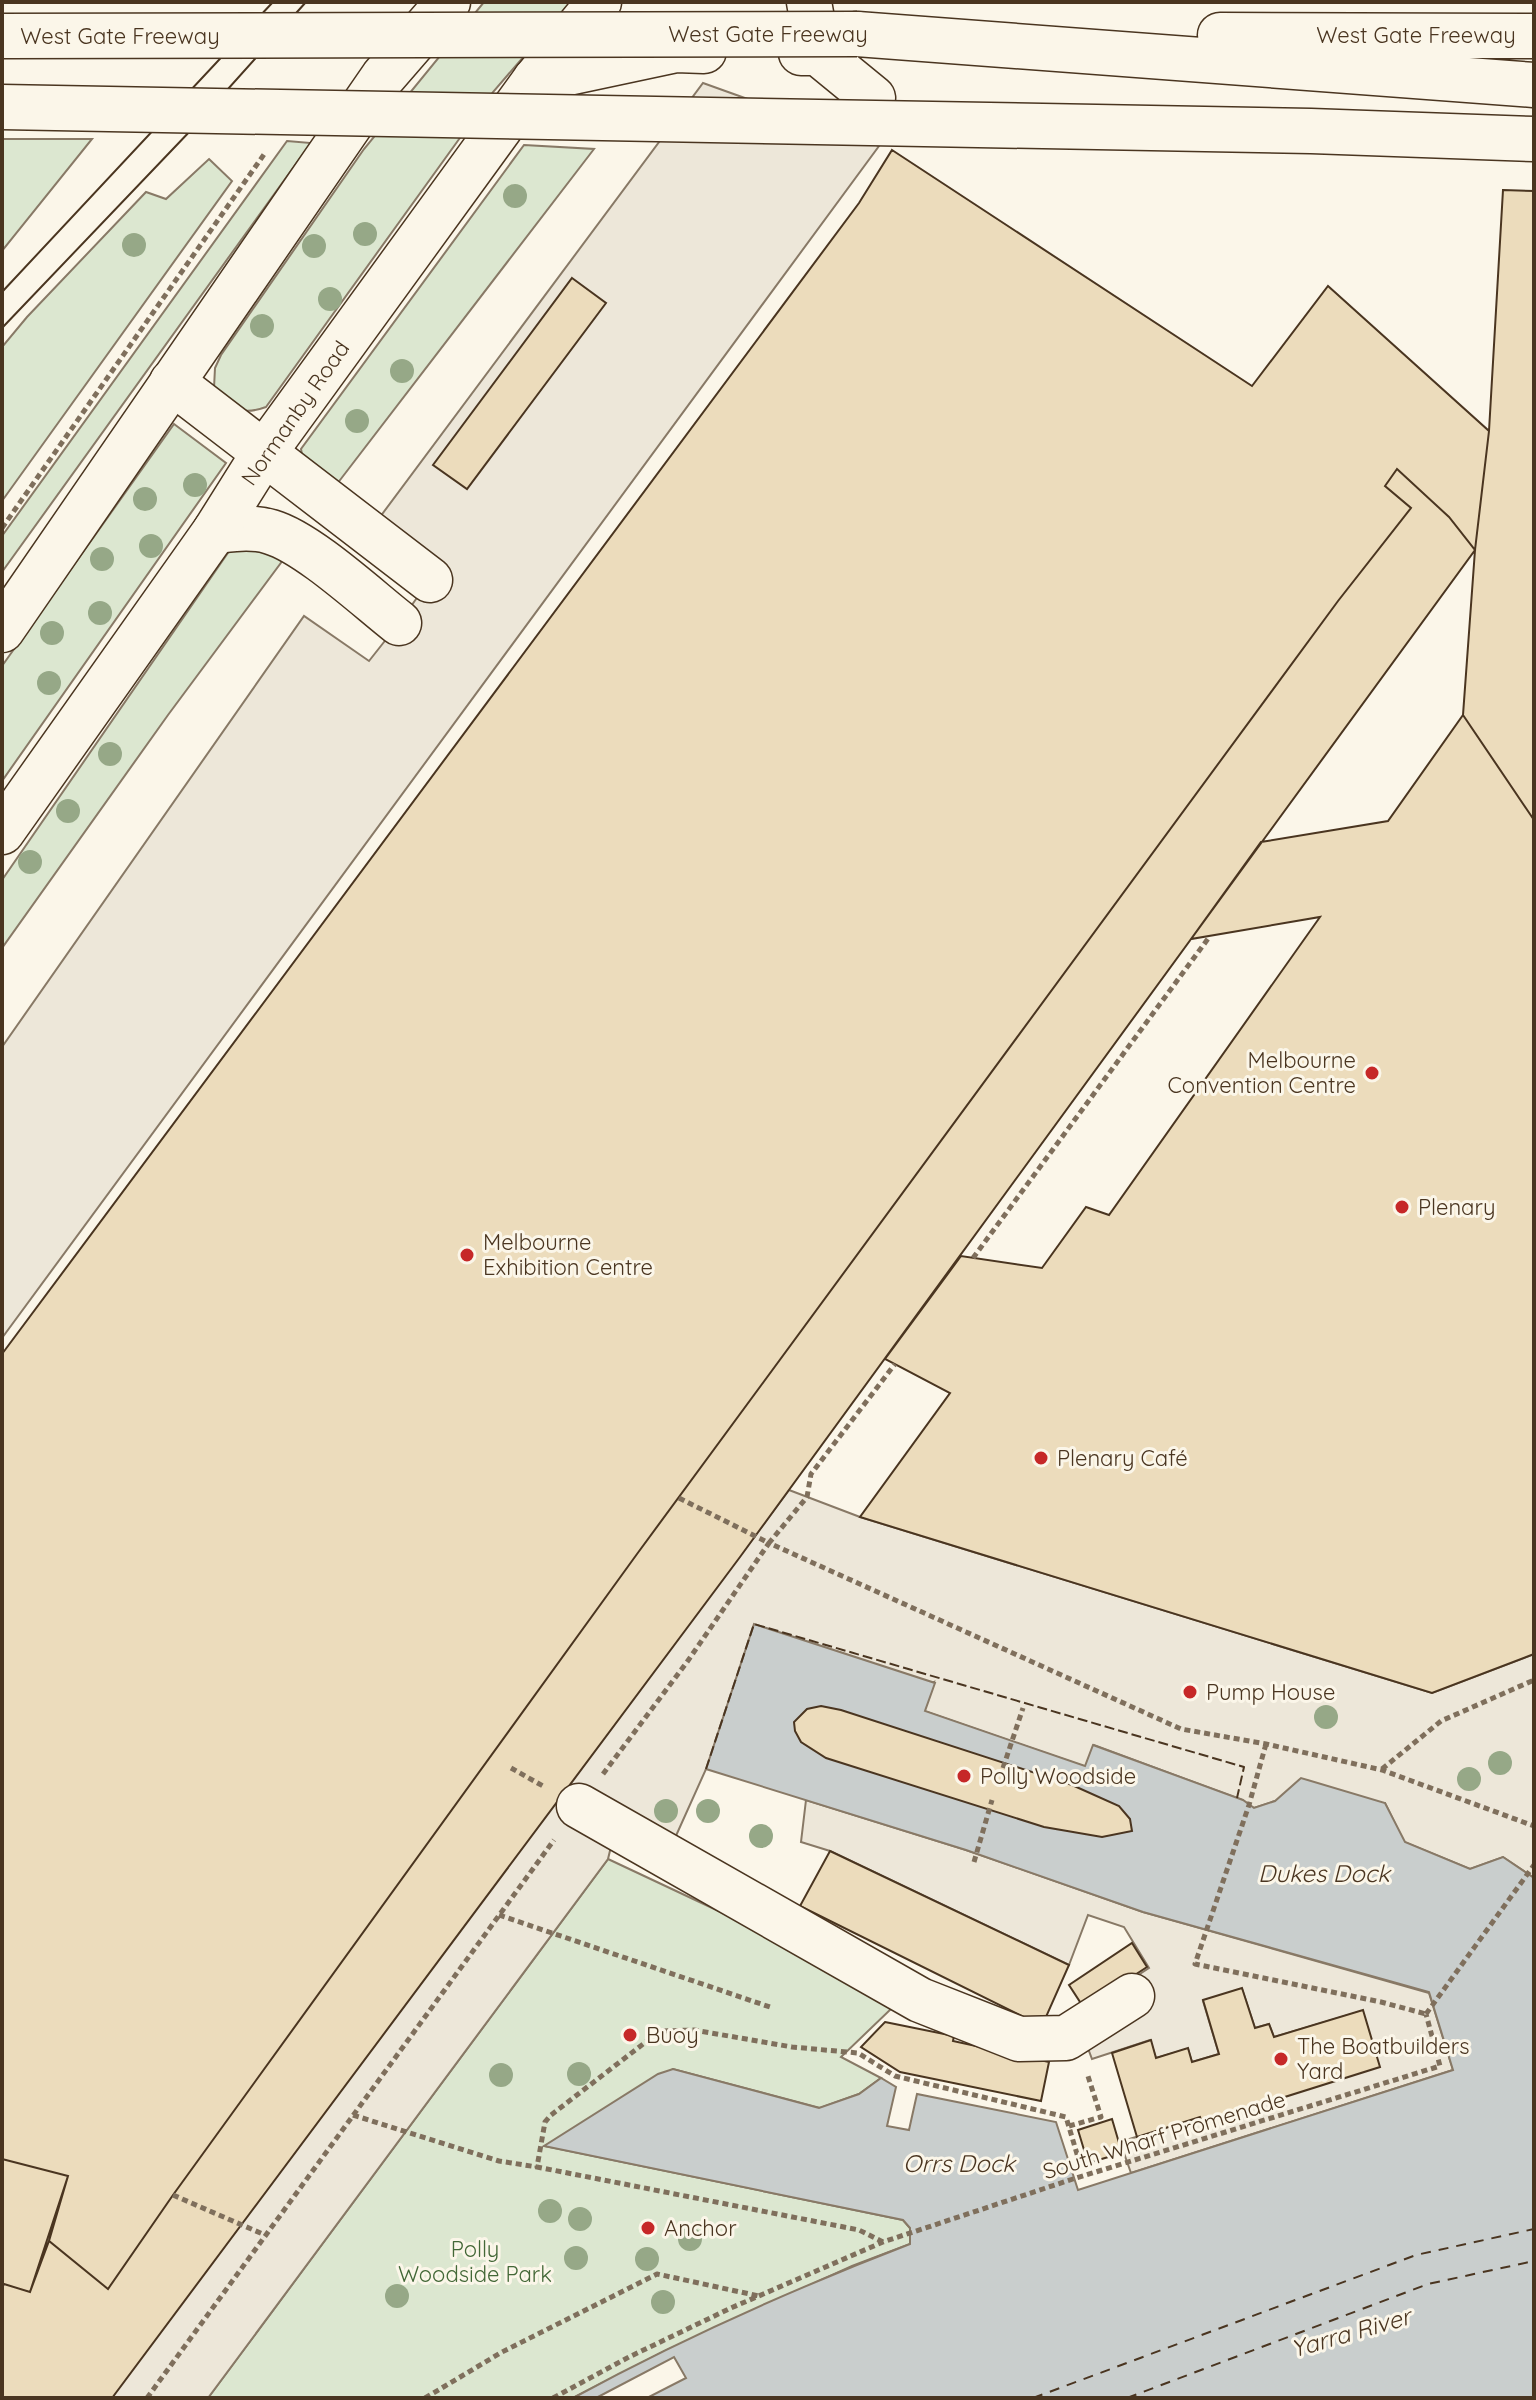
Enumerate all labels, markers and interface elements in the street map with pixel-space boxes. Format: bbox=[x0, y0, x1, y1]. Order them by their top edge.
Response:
street label: West Gate Freeway bbox=[668, 20, 868, 48]
street label: West Gate Freeway bbox=[1316, 21, 1516, 49]
street label: West Gate Freeway bbox=[20, 22, 220, 50]
street label: Normanby Road bbox=[235, 335, 355, 491]
place label: Melbourne Convention Centre bbox=[1168, 1046, 1356, 1099]
marker: Melbourne Convention Centre bbox=[1363, 1064, 1381, 1082]
place label: Plenary bbox=[1418, 1193, 1495, 1221]
marker: Plenary bbox=[1393, 1198, 1411, 1216]
place label: Melbourne Exhibition Centre bbox=[483, 1228, 653, 1281]
marker: Melbourne Exhibition Centre bbox=[458, 1246, 476, 1264]
place label: Plenary Café bbox=[1057, 1444, 1188, 1472]
marker: Plenary Café bbox=[1032, 1449, 1050, 1467]
place label: Pump House bbox=[1206, 1678, 1335, 1706]
marker: Pump House bbox=[1181, 1683, 1199, 1701]
place label: Polly Woodside bbox=[980, 1762, 1136, 1790]
marker: Polly Woodside bbox=[955, 1767, 973, 1785]
water label: Dukes Dock bbox=[1258, 1858, 1392, 1888]
place label: Buoy bbox=[646, 2021, 699, 2049]
marker: Buoy bbox=[621, 2026, 639, 2044]
place label: The Boatbuilders Yard bbox=[1297, 2032, 1470, 2085]
marker: The Boatbuilders Yard bbox=[1272, 2050, 1290, 2068]
street label: South Wharf Promenade bbox=[1039, 2085, 1289, 2185]
water label: Orrs Dock bbox=[903, 2148, 1017, 2178]
place label: Anchor bbox=[664, 2214, 737, 2242]
marker: Anchor bbox=[639, 2219, 657, 2237]
park label: Polly Woodside Park bbox=[398, 2235, 552, 2288]
water label: Yarra River bbox=[1287, 2300, 1417, 2363]

